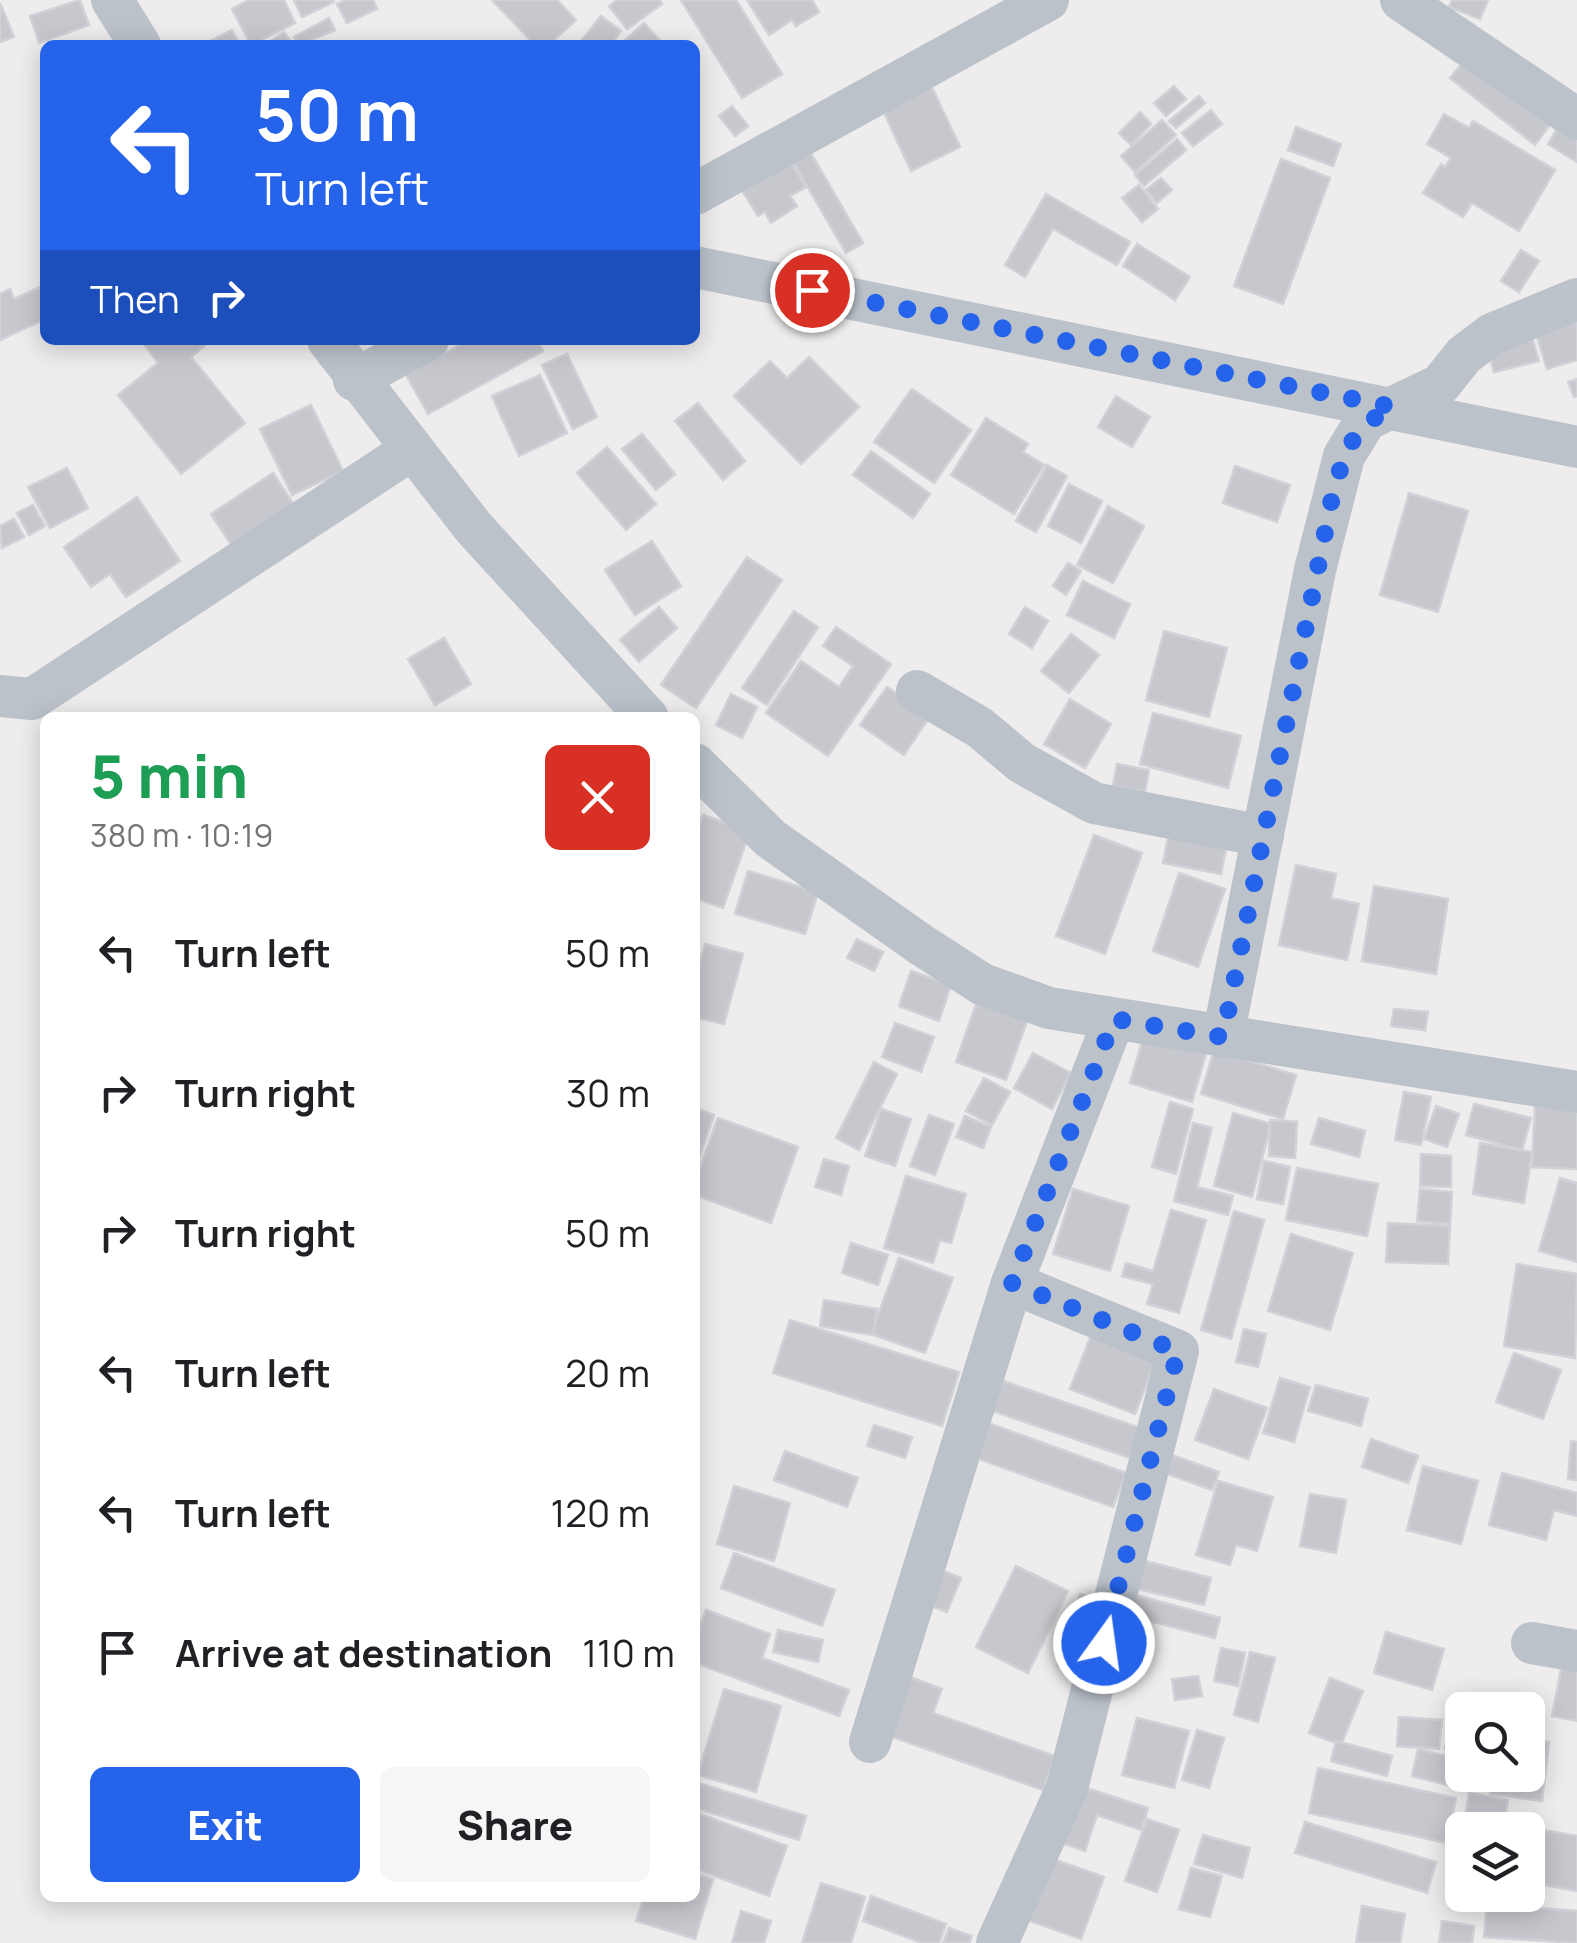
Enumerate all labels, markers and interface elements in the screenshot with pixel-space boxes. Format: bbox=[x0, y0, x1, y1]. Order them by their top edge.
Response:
text: 50 m bbox=[255, 66, 419, 162]
icon: left bbox=[90, 80, 220, 210]
text: Turn left bbox=[255, 157, 429, 219]
pin bbox=[770, 248, 855, 333]
icon: arrive bbox=[785, 263, 840, 318]
icon: right bbox=[199, 270, 254, 325]
text: Then bbox=[90, 272, 179, 324]
text: 5 min bbox=[90, 734, 248, 816]
button: close bbox=[545, 745, 650, 850]
text: 380 m · 10:19 bbox=[90, 813, 273, 857]
icon: left bbox=[90, 925, 145, 980]
text: Turn left bbox=[175, 926, 331, 978]
text: 50 m bbox=[565, 926, 650, 978]
icon: right bbox=[90, 1065, 145, 1120]
text: Turn right bbox=[175, 1066, 356, 1118]
text: 30 m bbox=[566, 1066, 650, 1118]
icon: right bbox=[90, 1205, 145, 1260]
text: Turn right bbox=[175, 1206, 356, 1258]
text: 50 m bbox=[565, 1206, 650, 1258]
icon: left bbox=[90, 1345, 145, 1400]
text: Turn left bbox=[175, 1346, 331, 1398]
text: 20 m bbox=[565, 1346, 650, 1398]
icon: left bbox=[90, 1485, 145, 1540]
text: Turn left bbox=[175, 1486, 331, 1538]
text: 120 m bbox=[551, 1486, 650, 1538]
position arrow bbox=[1052, 1591, 1156, 1695]
icon: arrive bbox=[90, 1625, 145, 1680]
text: Arrive at destination bbox=[175, 1626, 552, 1678]
text: 110 m bbox=[582, 1626, 675, 1678]
map controls bbox=[1445, 1692, 1545, 1912]
button: search bbox=[1445, 1692, 1545, 1792]
button: Exit bbox=[90, 1767, 360, 1882]
button: Share bbox=[380, 1767, 650, 1882]
button: layers bbox=[1445, 1812, 1545, 1912]

